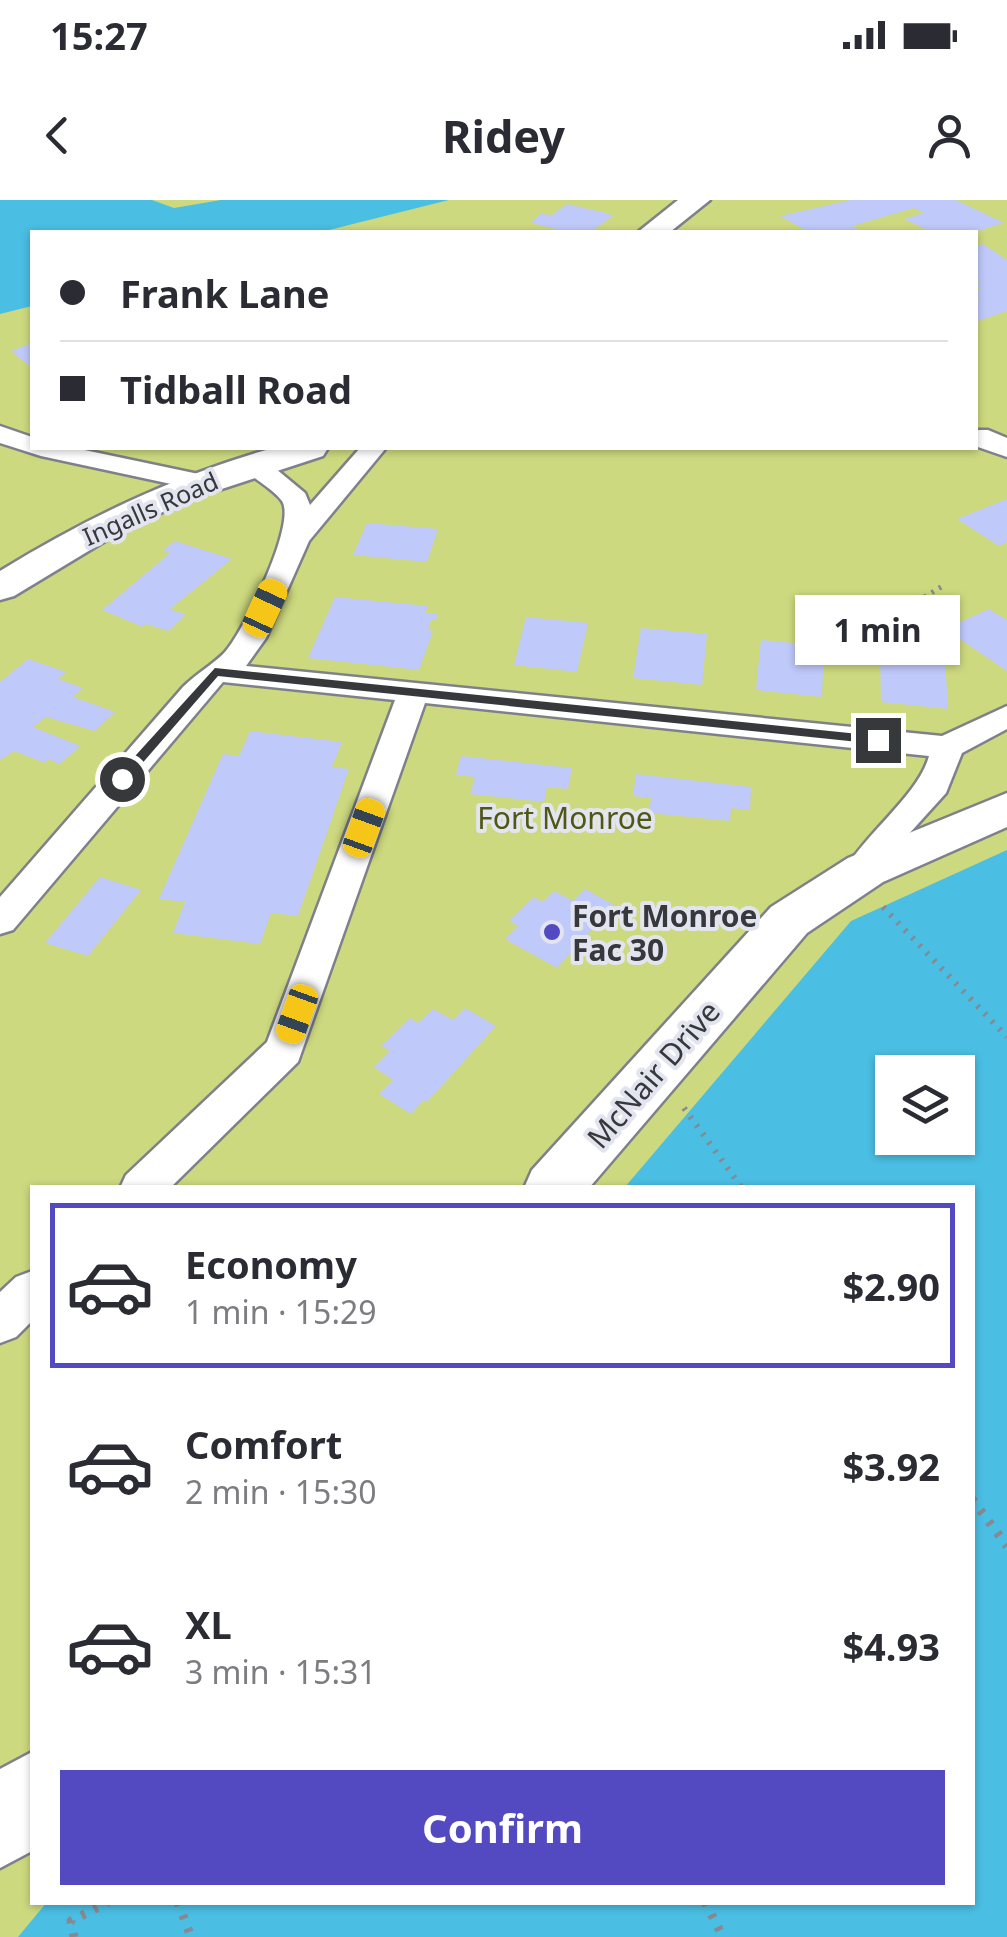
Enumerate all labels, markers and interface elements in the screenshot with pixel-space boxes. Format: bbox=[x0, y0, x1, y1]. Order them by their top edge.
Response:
text: 15:27 bbox=[50, 9, 148, 61]
text: Ridey bbox=[442, 105, 565, 166]
icon: back bbox=[30, 108, 85, 163]
icon: person bbox=[922, 108, 977, 163]
text: Frank Lane bbox=[120, 267, 329, 319]
text: Tidball Road bbox=[120, 363, 352, 415]
street label: Ingalls Road bbox=[77, 463, 223, 553]
car bbox=[239, 574, 291, 642]
callout: 1 min bbox=[796, 595, 960, 665]
text: 1 min bbox=[833, 608, 922, 651]
route end bbox=[856, 718, 901, 763]
route start bbox=[100, 757, 145, 802]
car bbox=[340, 795, 388, 861]
park label: Fort Monroe bbox=[477, 797, 653, 838]
place label: Fort Monroe Fac 30 bbox=[572, 895, 757, 970]
marker: Fort Monroe Fac 30 bbox=[541, 921, 563, 943]
car bbox=[273, 981, 321, 1047]
street label: McNair Drive bbox=[577, 991, 729, 1157]
map controls bbox=[875, 1055, 975, 1155]
button: layers bbox=[875, 1055, 975, 1155]
text: Economy bbox=[185, 1238, 357, 1290]
icon: car bbox=[65, 1241, 155, 1331]
text: $2.90 bbox=[842, 1260, 940, 1312]
text: 1 min · 15:29 bbox=[185, 1290, 377, 1333]
text: Comfort bbox=[185, 1418, 342, 1470]
icon: car bbox=[65, 1421, 155, 1511]
text: $3.92 bbox=[842, 1440, 940, 1492]
text: 2 min · 15:30 bbox=[185, 1470, 377, 1513]
text: XL bbox=[185, 1598, 232, 1650]
icon: car bbox=[65, 1601, 155, 1691]
text: $4.93 bbox=[842, 1620, 940, 1672]
text: 3 min · 15:31 bbox=[185, 1650, 377, 1693]
button: Confirm bbox=[60, 1770, 945, 1885]

